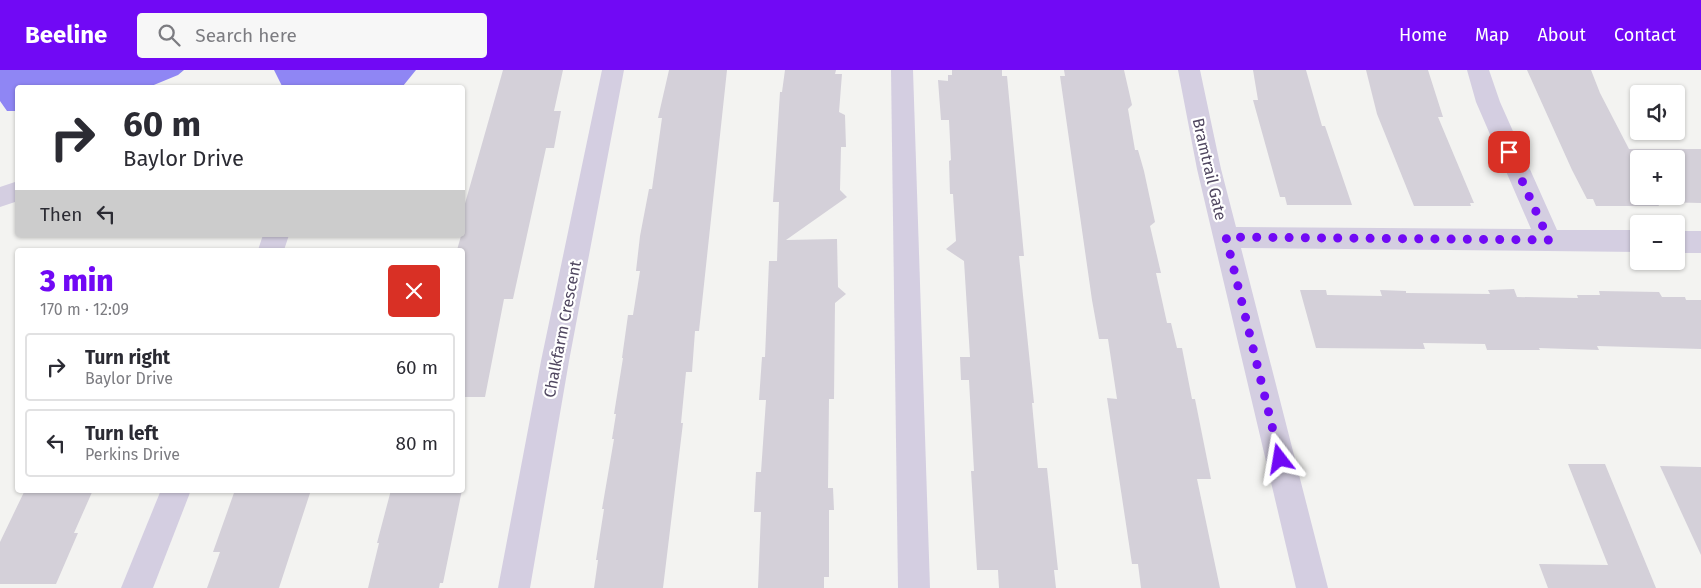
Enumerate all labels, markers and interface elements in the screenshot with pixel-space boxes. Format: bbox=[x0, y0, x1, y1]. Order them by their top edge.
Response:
search box bbox=[137, 13, 487, 58]
text: Beeline bbox=[25, 21, 107, 49]
icon: search bbox=[155, 21, 183, 49]
text: Search here bbox=[195, 24, 297, 47]
text: Home bbox=[1399, 24, 1447, 46]
text: Map bbox=[1475, 24, 1509, 46]
text: About bbox=[1537, 24, 1586, 46]
text: Contact bbox=[1614, 24, 1676, 46]
map controls bbox=[1630, 85, 1685, 270]
button: sound bbox=[1630, 85, 1685, 140]
text: 60 m bbox=[123, 103, 201, 145]
icon: right bbox=[40, 105, 105, 170]
street label: Bramtrail Gate bbox=[1189, 116, 1231, 222]
pin bbox=[1488, 131, 1530, 173]
icon: arrive bbox=[1495, 138, 1523, 166]
text: Baylor Drive bbox=[123, 145, 244, 172]
button: + bbox=[1630, 150, 1685, 205]
icon: left bbox=[92, 200, 120, 228]
text: Then bbox=[40, 203, 82, 226]
button: − bbox=[1630, 215, 1685, 270]
street label: Chalkfarm Crescent bbox=[540, 259, 585, 399]
text: 3 min bbox=[40, 263, 114, 299]
button: close bbox=[388, 265, 440, 317]
text: 170 m · 12:09 bbox=[40, 300, 129, 319]
text: Turn right bbox=[85, 346, 170, 369]
icon: right bbox=[42, 353, 70, 381]
text: 60 m bbox=[396, 356, 438, 379]
text: Baylor Drive bbox=[85, 369, 173, 388]
text: Turn left bbox=[85, 422, 159, 445]
icon: left bbox=[42, 429, 70, 457]
text: 80 m bbox=[396, 432, 438, 455]
position arrow bbox=[1253, 432, 1305, 484]
text: Perkins Drive bbox=[85, 445, 180, 464]

